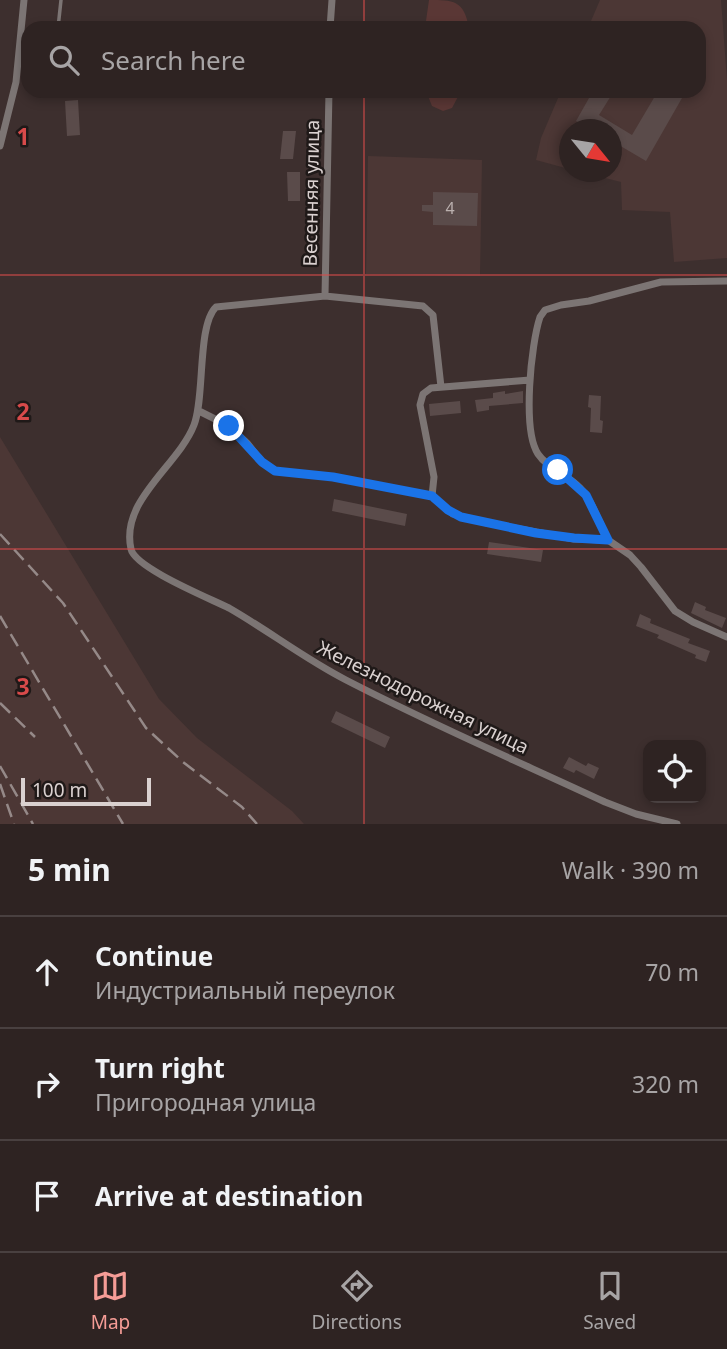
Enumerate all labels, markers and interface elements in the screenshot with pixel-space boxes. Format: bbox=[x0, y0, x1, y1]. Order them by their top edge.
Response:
search box bbox=[21, 21, 706, 98]
icon: search bbox=[45, 41, 83, 79]
text: Search here bbox=[101, 42, 246, 78]
north arrow bbox=[559, 119, 622, 182]
text: 1 bbox=[16, 120, 30, 152]
street label: Весенняя улица bbox=[297, 120, 325, 266]
house number: 4 bbox=[445, 197, 455, 219]
text: 2 bbox=[16, 395, 30, 427]
route end bbox=[213, 410, 244, 441]
route start bbox=[542, 454, 573, 485]
street label: Железнодорожная улица bbox=[313, 634, 533, 760]
text: 3 bbox=[16, 670, 30, 702]
map controls bbox=[643, 740, 706, 803]
button: locate bbox=[643, 740, 706, 803]
scale bar bbox=[21, 775, 150, 807]
text: 100 m bbox=[32, 777, 87, 803]
text: 5 min bbox=[28, 849, 111, 890]
text: Walk · 390 m bbox=[562, 854, 699, 886]
text: Continue bbox=[95, 938, 213, 974]
icon: ahead bbox=[28, 953, 66, 991]
text: 70 m bbox=[645, 956, 699, 988]
text: Индустриальный переулок bbox=[95, 974, 395, 1006]
text: Turn right bbox=[95, 1050, 225, 1086]
icon: right bbox=[28, 1065, 66, 1103]
text: 320 m bbox=[632, 1068, 699, 1100]
text: Пригородная улица bbox=[95, 1086, 316, 1118]
icon: arrive bbox=[28, 1177, 66, 1215]
text: Arrive at destination bbox=[95, 1178, 364, 1214]
tab: Map bbox=[91, 1267, 130, 1335]
tab: Directions bbox=[312, 1267, 402, 1335]
tab: Saved bbox=[583, 1267, 636, 1335]

